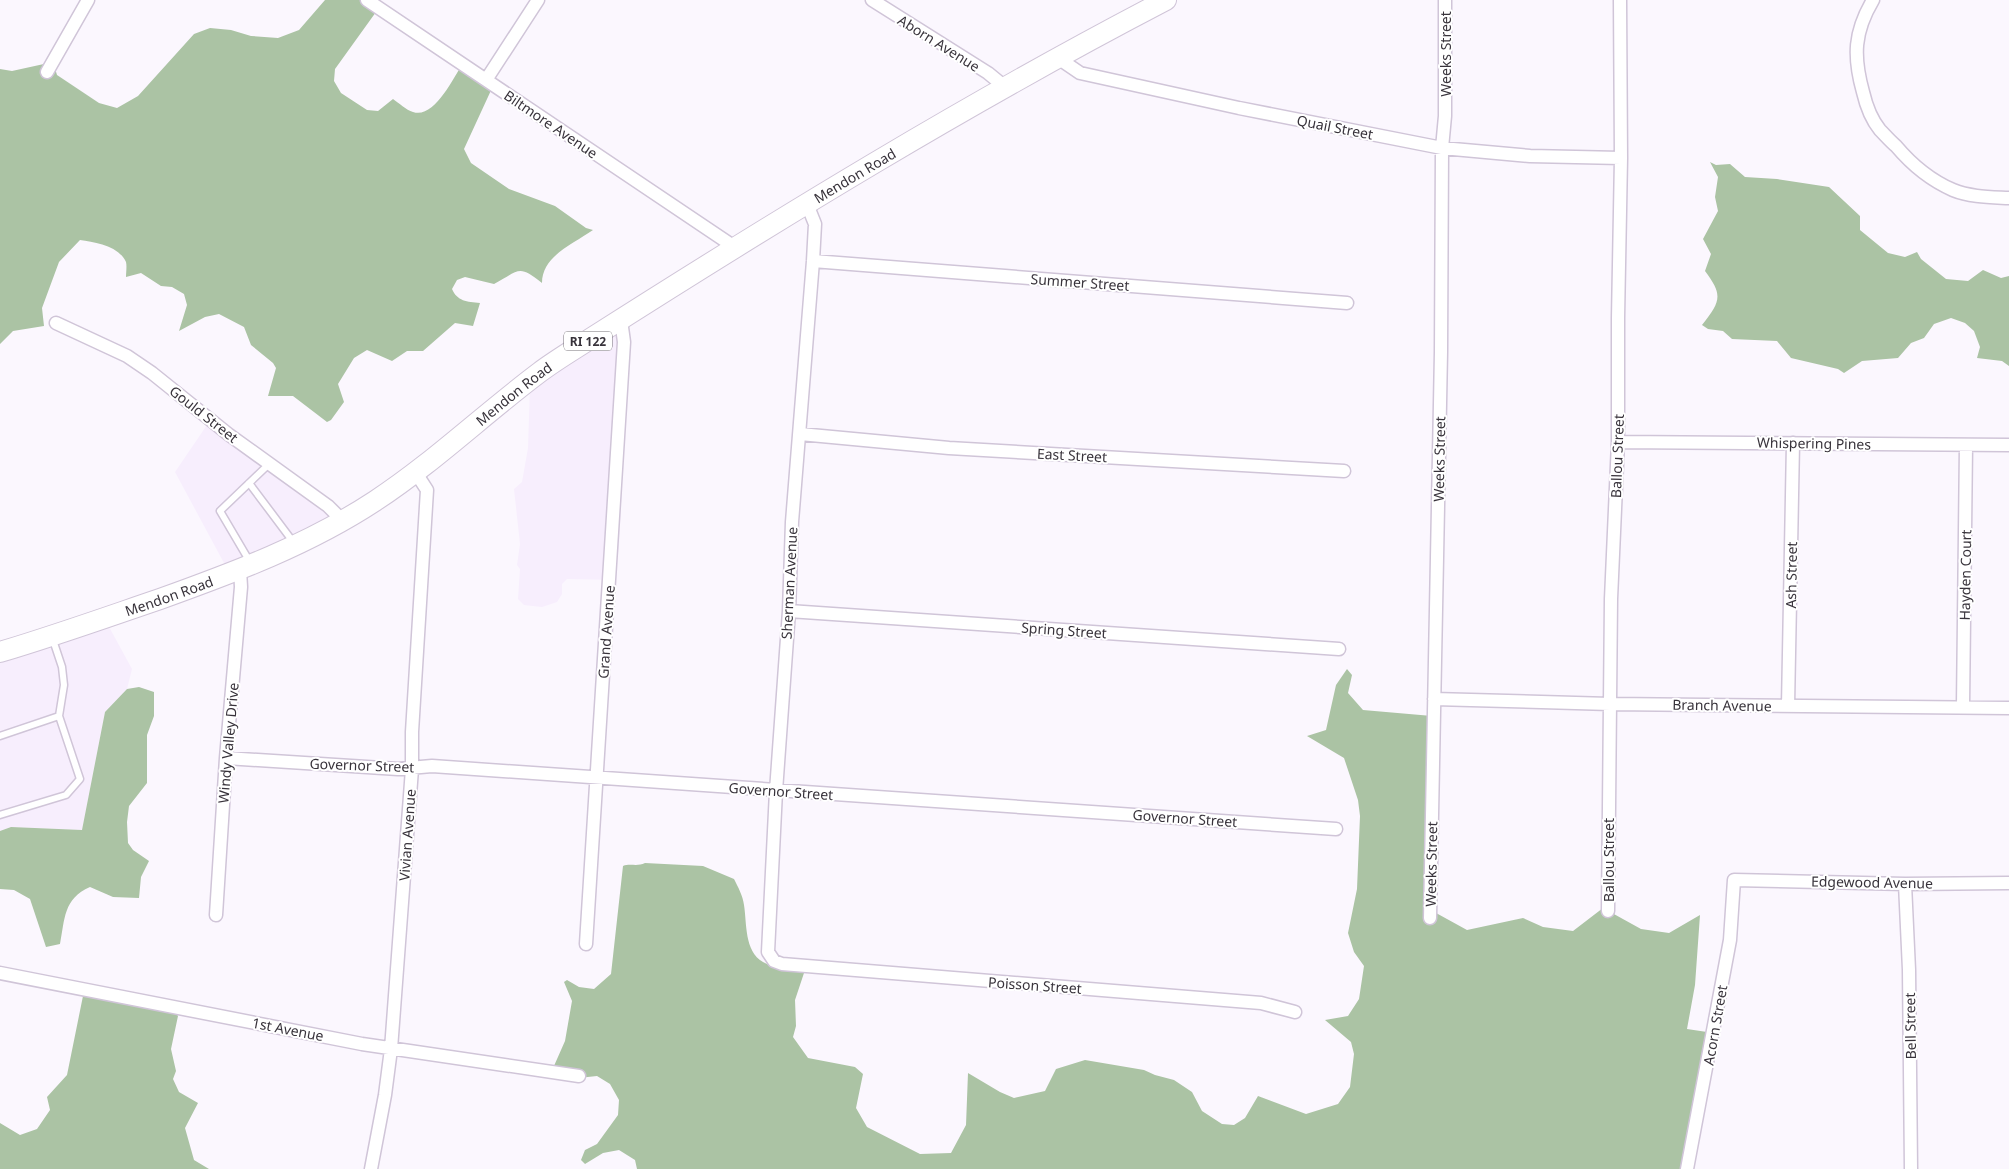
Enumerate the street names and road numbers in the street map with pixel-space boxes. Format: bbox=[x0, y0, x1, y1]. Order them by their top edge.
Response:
street label: Aborn Avenue bbox=[894, 10, 984, 76]
street label: Weeks Street bbox=[1436, 11, 1455, 97]
street label: Biltmore Avenue bbox=[500, 86, 602, 162]
street label: Quail Street bbox=[1295, 110, 1375, 144]
street label: Mendon Road bbox=[810, 143, 899, 207]
street label: Summer Street bbox=[1030, 269, 1130, 295]
road number: RI 122 bbox=[564, 332, 612, 351]
street label: Mendon Road bbox=[471, 357, 555, 429]
street label: Gould Street bbox=[166, 381, 242, 447]
street label: Ballou Street bbox=[1606, 414, 1628, 498]
street label: Weeks Street bbox=[1429, 416, 1449, 502]
street label: Whispering Pines bbox=[1757, 433, 1872, 453]
street label: East Street bbox=[1036, 444, 1108, 466]
street label: Sherman Avenue bbox=[777, 526, 801, 640]
street label: Hayden Court bbox=[1955, 529, 1975, 621]
street label: Ash Street bbox=[1781, 541, 1801, 609]
street label: Mendon Road bbox=[122, 571, 216, 620]
street label: Grand Avenue bbox=[593, 585, 619, 679]
street label: Spring Street bbox=[1021, 618, 1107, 642]
street label: Windy Valley Drive bbox=[213, 682, 243, 804]
street label: Branch Avenue bbox=[1672, 695, 1772, 715]
street label: Governor Street bbox=[309, 754, 415, 776]
street label: Governor Street bbox=[728, 778, 834, 804]
street label: Vivian Avenue bbox=[394, 788, 420, 882]
street label: Governor Street bbox=[1132, 805, 1238, 831]
street label: Ballou Street bbox=[1599, 818, 1618, 902]
street label: Weeks Street bbox=[1421, 821, 1441, 907]
street label: Edgewood Avenue bbox=[1811, 871, 1933, 893]
street label: Poisson Street bbox=[988, 972, 1082, 998]
street label: Acorn Street bbox=[1699, 983, 1731, 1067]
street label: Bell Street bbox=[1900, 992, 1920, 1060]
street label: 1st Avenue bbox=[251, 1013, 326, 1045]

